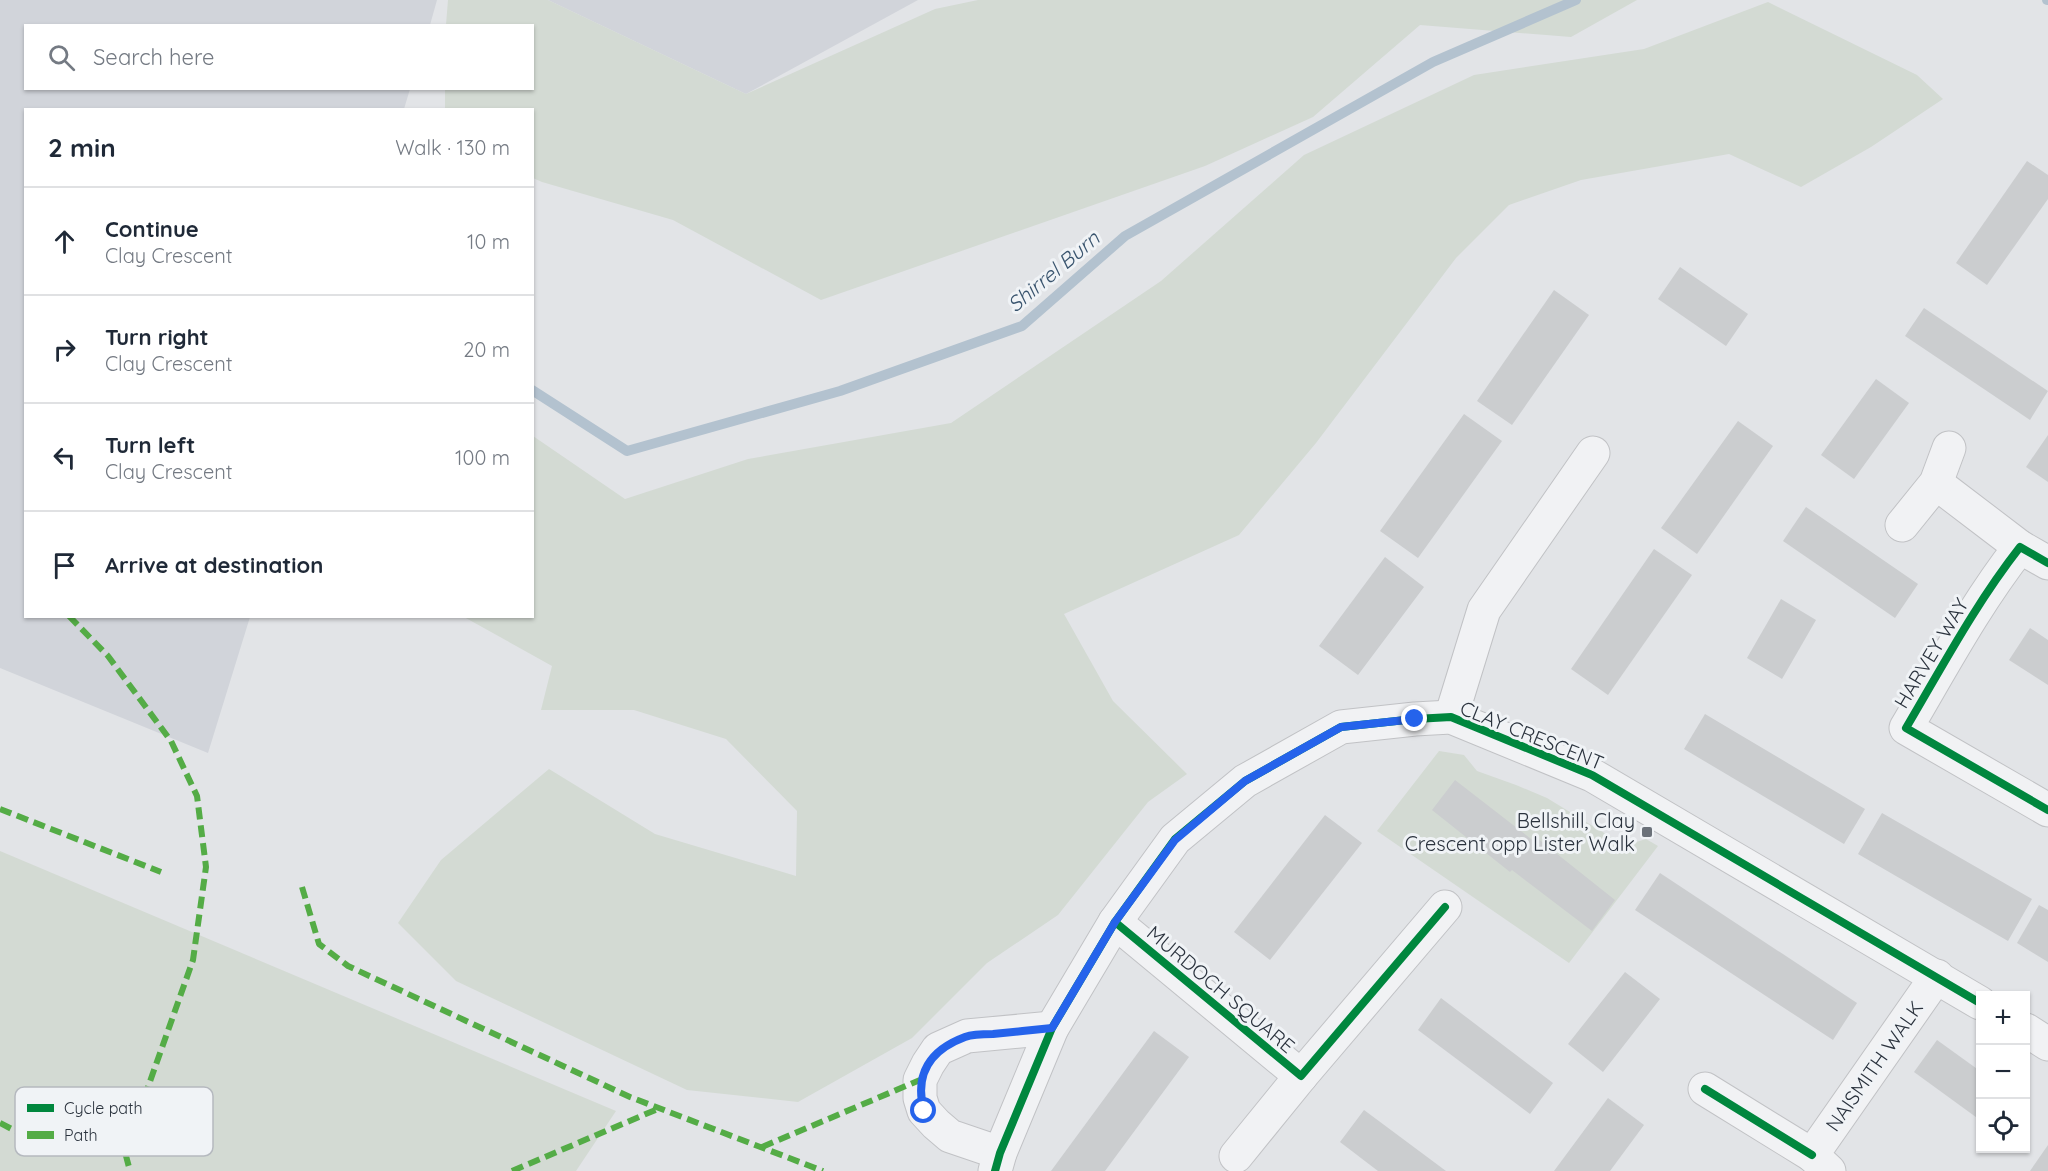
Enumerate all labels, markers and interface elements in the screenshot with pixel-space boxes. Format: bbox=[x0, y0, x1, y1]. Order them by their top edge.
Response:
search box bbox=[24, 24, 534, 90]
icon: search bbox=[45, 41, 78, 74]
text: Search here bbox=[93, 43, 214, 71]
text: 2 min bbox=[48, 131, 116, 164]
text: Walk · 130 m bbox=[395, 135, 510, 160]
text: Continue bbox=[105, 215, 199, 243]
water label: Shirrel Burn bbox=[1002, 224, 1105, 317]
icon: ahead bbox=[48, 225, 81, 258]
text: 10 m bbox=[467, 229, 510, 254]
text: Clay Crescent bbox=[105, 243, 233, 268]
text: Turn right bbox=[105, 323, 209, 351]
icon: right bbox=[48, 333, 81, 366]
text: 20 m bbox=[463, 337, 510, 362]
text: Clay Crescent bbox=[105, 351, 233, 376]
text: Turn left bbox=[105, 431, 195, 459]
icon: left bbox=[48, 441, 81, 474]
text: 100 m bbox=[455, 445, 510, 470]
text: Clay Crescent bbox=[105, 459, 233, 484]
icon: arrive bbox=[48, 549, 81, 582]
text: Arrive at destination bbox=[105, 551, 323, 579]
street label: HARVEY WAY bbox=[1888, 593, 1974, 713]
street label: CLAY CRESCENT bbox=[1457, 695, 1607, 775]
route end bbox=[1401, 705, 1427, 731]
place label: Bellshill, Clay Crescent opp Lister Walk bbox=[1405, 808, 1635, 856]
marker: Bellshill, Clay Crescent opp Lister Walk bbox=[1640, 825, 1654, 839]
street label: MURDOCH SQUARE bbox=[1142, 920, 1300, 1058]
map controls bbox=[1976, 991, 2030, 1153]
button: + bbox=[1976, 991, 2030, 1045]
street label: NAISMITH WALK bbox=[1820, 996, 1928, 1136]
button: − bbox=[1976, 1045, 2030, 1099]
legend bbox=[15, 1087, 213, 1156]
route start bbox=[910, 1097, 936, 1123]
text: Cycle path bbox=[64, 1098, 143, 1118]
button: locate bbox=[1976, 1099, 2030, 1153]
text: Path bbox=[64, 1125, 98, 1145]

